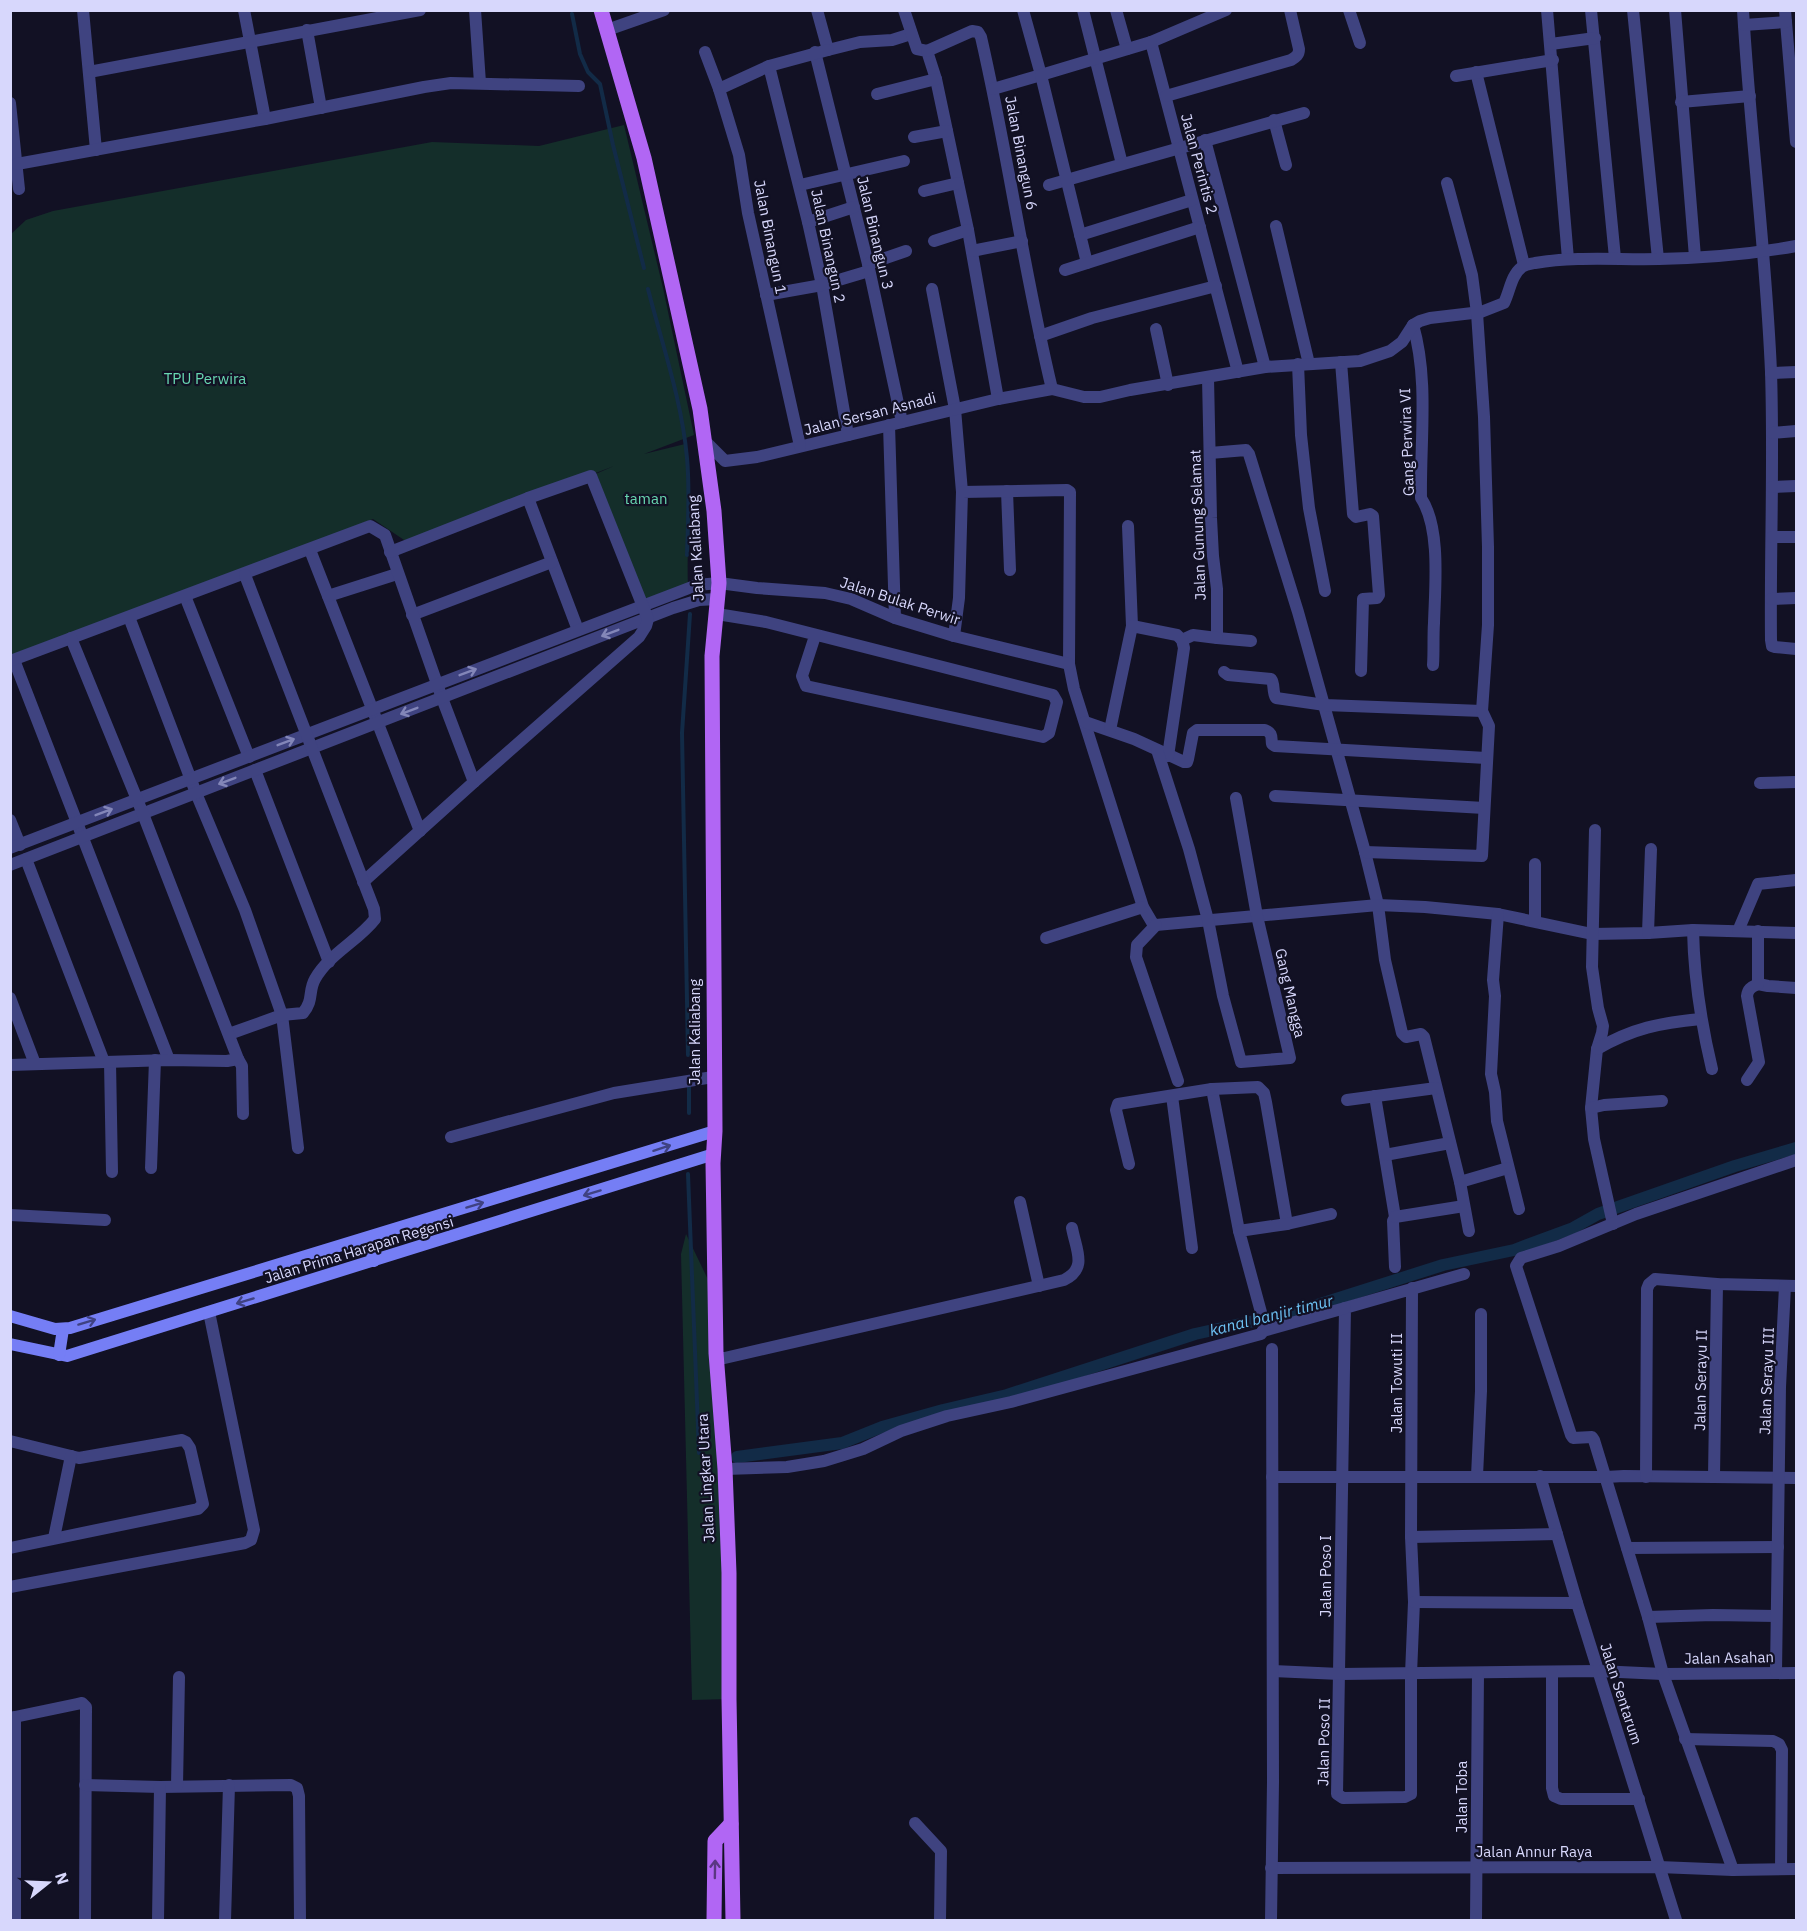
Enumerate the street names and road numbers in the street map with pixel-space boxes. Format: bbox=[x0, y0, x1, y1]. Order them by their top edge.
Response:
street label: Jalan Binangun 6 bbox=[1001, 94, 1042, 212]
street label: Jalan Perintis 2 bbox=[1177, 111, 1222, 216]
street label: Jalan Binangun 3 bbox=[853, 174, 898, 291]
street label: Jalan Binangun 1 bbox=[750, 178, 791, 296]
street label: Jalan Binangun 2 bbox=[807, 187, 850, 305]
street label: Jalan Sersan Asnadi bbox=[802, 388, 938, 439]
street label: Gang Perwira VI bbox=[1395, 388, 1418, 497]
street label: Jalan Gunung Selamat bbox=[1185, 449, 1210, 601]
street label: Jalan Kaliabang bbox=[683, 494, 708, 602]
street label: Jalan Bulak Perwir bbox=[838, 572, 963, 629]
street label: Gang Mangga bbox=[1271, 946, 1310, 1039]
street label: Jalan Kaliabang bbox=[685, 979, 704, 1085]
street label: Jalan Prima Harapan Regensi bbox=[262, 1212, 456, 1287]
street label: Jalan Serayu III bbox=[1755, 1327, 1778, 1435]
street label: Jalan Serayu II bbox=[1690, 1329, 1711, 1431]
street label: Jalan Towuti II bbox=[1387, 1333, 1406, 1433]
street label: Jalan Lingkar Utara bbox=[693, 1413, 718, 1543]
street label: Jalan Poso I bbox=[1316, 1535, 1335, 1617]
street label: Jalan Sentarum bbox=[1596, 1641, 1647, 1747]
street label: Jalan Asahan bbox=[1684, 1647, 1774, 1668]
street label: Jalan Poso II bbox=[1313, 1698, 1334, 1786]
street label: Jalan Toba bbox=[1452, 1761, 1471, 1833]
street label: Jalan Annur Raya bbox=[1476, 1842, 1592, 1861]

